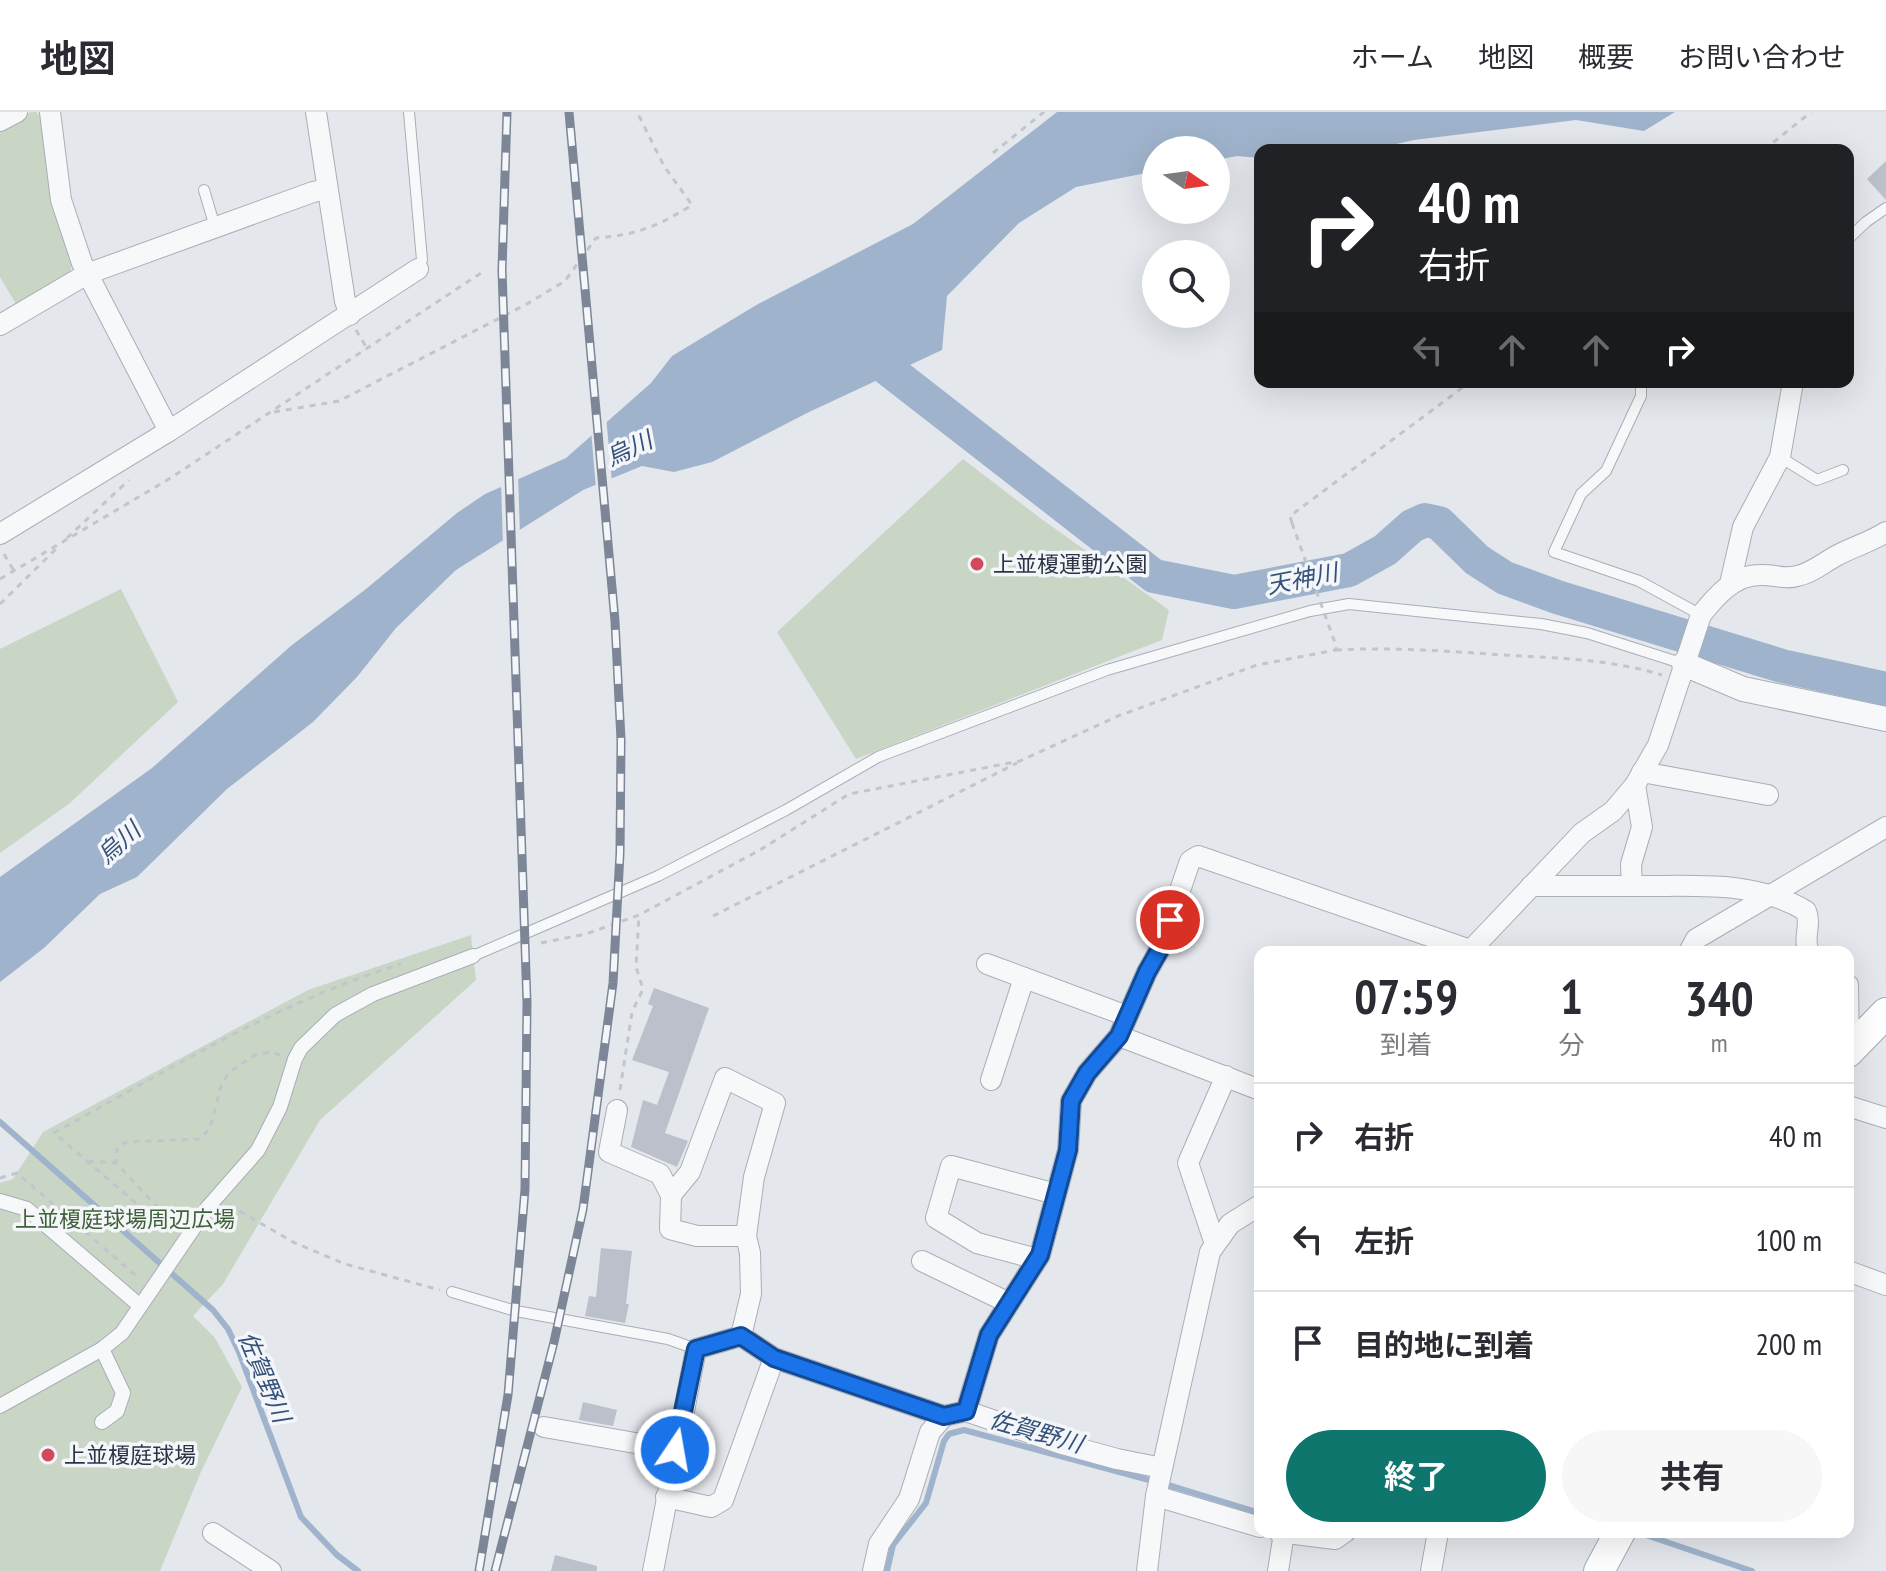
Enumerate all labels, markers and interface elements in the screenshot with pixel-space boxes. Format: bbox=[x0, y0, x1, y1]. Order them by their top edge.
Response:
text: 地図 bbox=[40, 33, 116, 82]
text: ホーム bbox=[1351, 38, 1434, 75]
text: 地図 bbox=[1478, 38, 1534, 75]
text: 概要 bbox=[1578, 38, 1634, 75]
text: お問い合わせ bbox=[1678, 38, 1846, 75]
north arrow bbox=[1142, 136, 1230, 224]
map controls bbox=[1142, 136, 1230, 328]
text: 40 m bbox=[1418, 166, 1520, 238]
icon: right bbox=[1286, 176, 1390, 280]
button: search bbox=[1142, 240, 1230, 328]
text: 右折 bbox=[1418, 241, 1490, 288]
icon: left bbox=[1406, 328, 1450, 372]
icon: ahead bbox=[1490, 328, 1534, 372]
icon: ahead bbox=[1574, 328, 1618, 372]
icon: right bbox=[1658, 328, 1702, 372]
water label: 烏川 bbox=[600, 423, 660, 473]
place label: 上並榎運動公園 bbox=[993, 550, 1147, 578]
marker: 上並榎運動公園 bbox=[968, 555, 986, 573]
water label: 天神川 bbox=[1264, 556, 1343, 601]
water label: 烏川 bbox=[90, 813, 149, 870]
pin bbox=[1136, 886, 1204, 954]
icon: arrive bbox=[1148, 898, 1192, 942]
text: 07:59 bbox=[1354, 965, 1458, 1027]
text: 1 bbox=[1560, 965, 1583, 1027]
text: 340 bbox=[1685, 967, 1754, 1029]
text: m bbox=[1711, 1026, 1728, 1059]
text: 到着 bbox=[1380, 1028, 1432, 1061]
text: 分 bbox=[1558, 1028, 1585, 1061]
icon: right bbox=[1286, 1113, 1330, 1157]
text: 40 m bbox=[1769, 1116, 1822, 1155]
text: 右折 bbox=[1354, 1117, 1414, 1156]
park label: 上並榎庭球場周辺広場 bbox=[15, 1205, 235, 1233]
icon: left bbox=[1286, 1217, 1330, 1261]
text: 100 m bbox=[1756, 1220, 1822, 1259]
text: 左折 bbox=[1354, 1221, 1414, 1260]
icon: arrive bbox=[1286, 1321, 1330, 1365]
text: 200 m bbox=[1756, 1324, 1822, 1363]
text: 目的地に到着 bbox=[1354, 1325, 1534, 1364]
water label: 佐賀野川 bbox=[231, 1327, 299, 1430]
water label: 佐賀野川 bbox=[986, 1403, 1089, 1460]
position arrow bbox=[633, 1408, 717, 1492]
button: 終了 bbox=[1286, 1430, 1546, 1522]
button: 共有 bbox=[1562, 1430, 1822, 1522]
place label: 上並榎庭球場 bbox=[64, 1441, 196, 1469]
marker: 上並榎庭球場 bbox=[39, 1446, 57, 1464]

